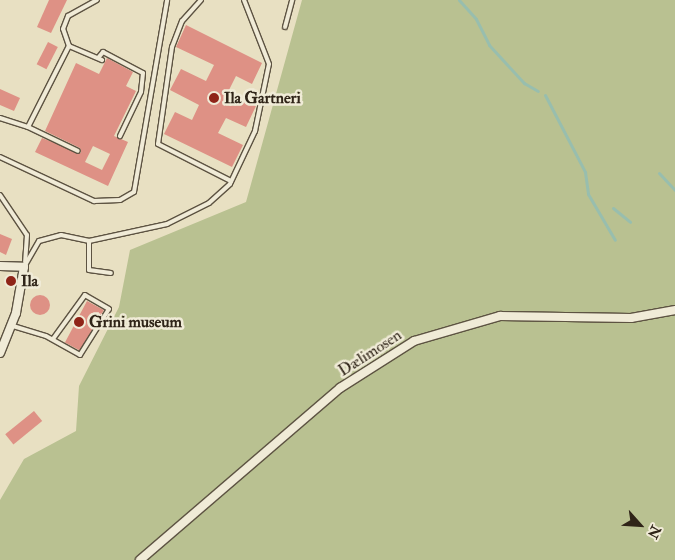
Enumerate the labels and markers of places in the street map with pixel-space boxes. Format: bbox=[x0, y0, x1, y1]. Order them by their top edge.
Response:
place label: Ila Gartneri bbox=[224, 88, 301, 108]
marker: Ila Gartneri bbox=[208, 92, 220, 104]
place label: Ila bbox=[21, 271, 38, 291]
marker: Ila bbox=[5, 275, 17, 287]
place label: Grini museum bbox=[89, 312, 182, 332]
marker: Grini museum bbox=[73, 316, 85, 328]

